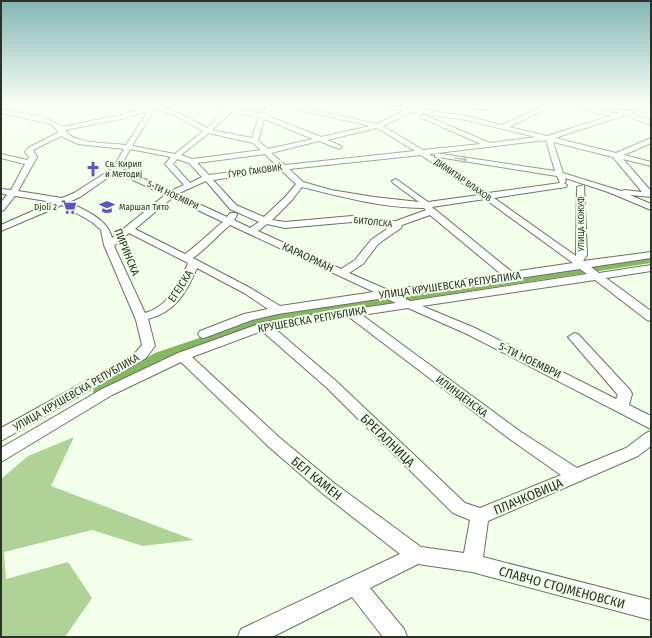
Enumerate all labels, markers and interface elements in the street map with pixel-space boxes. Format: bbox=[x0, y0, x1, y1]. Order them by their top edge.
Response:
one-way arrow bbox=[454, 155, 467, 163]
street label: ДИМИТАР ВЛАХОВ bbox=[432, 156, 494, 203]
place label: Св. Кирил и Методиј bbox=[105, 159, 142, 179]
church icon: Св. Кирил и Методиј bbox=[84, 160, 102, 178]
street label: ЃУРО ЃАКОВИЌ bbox=[227, 161, 283, 180]
street label: 5-ТИ НОЕМВРИ bbox=[146, 179, 200, 211]
street label: УЛИЦА КОЖУФ bbox=[576, 196, 586, 253]
supermarket icon: Djoli 2 bbox=[60, 198, 78, 216]
school or university icon: Маршал Тито bbox=[98, 198, 116, 216]
place label: Djoli 2 bbox=[34, 202, 57, 212]
place label: Маршал Тито bbox=[119, 202, 169, 212]
street label: БИТОЛСКА bbox=[353, 215, 393, 229]
street label: ПИРИНСКА bbox=[111, 227, 142, 278]
street label: КАРАОРМАН bbox=[280, 240, 335, 275]
street label: ЕГЕЈСКА bbox=[165, 268, 196, 305]
street label: УЛИЦА КРУШЕВСКА РЕПУБЛИКА bbox=[377, 269, 522, 302]
street label: КРУШЕВСКА РЕПУБЛИКА bbox=[257, 303, 368, 335]
street label: 5-ТИ НОЕМВРИ bbox=[496, 340, 563, 381]
street label: УЛИЦА КРУШЕВСКА РЕПУБЛИКА bbox=[10, 351, 142, 434]
street label: ИЛИНДЕНСКА bbox=[433, 373, 490, 420]
street label: БРЕГАЛНИЦА bbox=[358, 411, 418, 470]
street label: БЕЛ КАМЕН bbox=[288, 453, 345, 503]
street label: ПЛАЧКОВИЦА bbox=[491, 475, 565, 518]
street label: СЛАВЧО СТОЈМЕНОВСКИ bbox=[497, 563, 627, 612]

